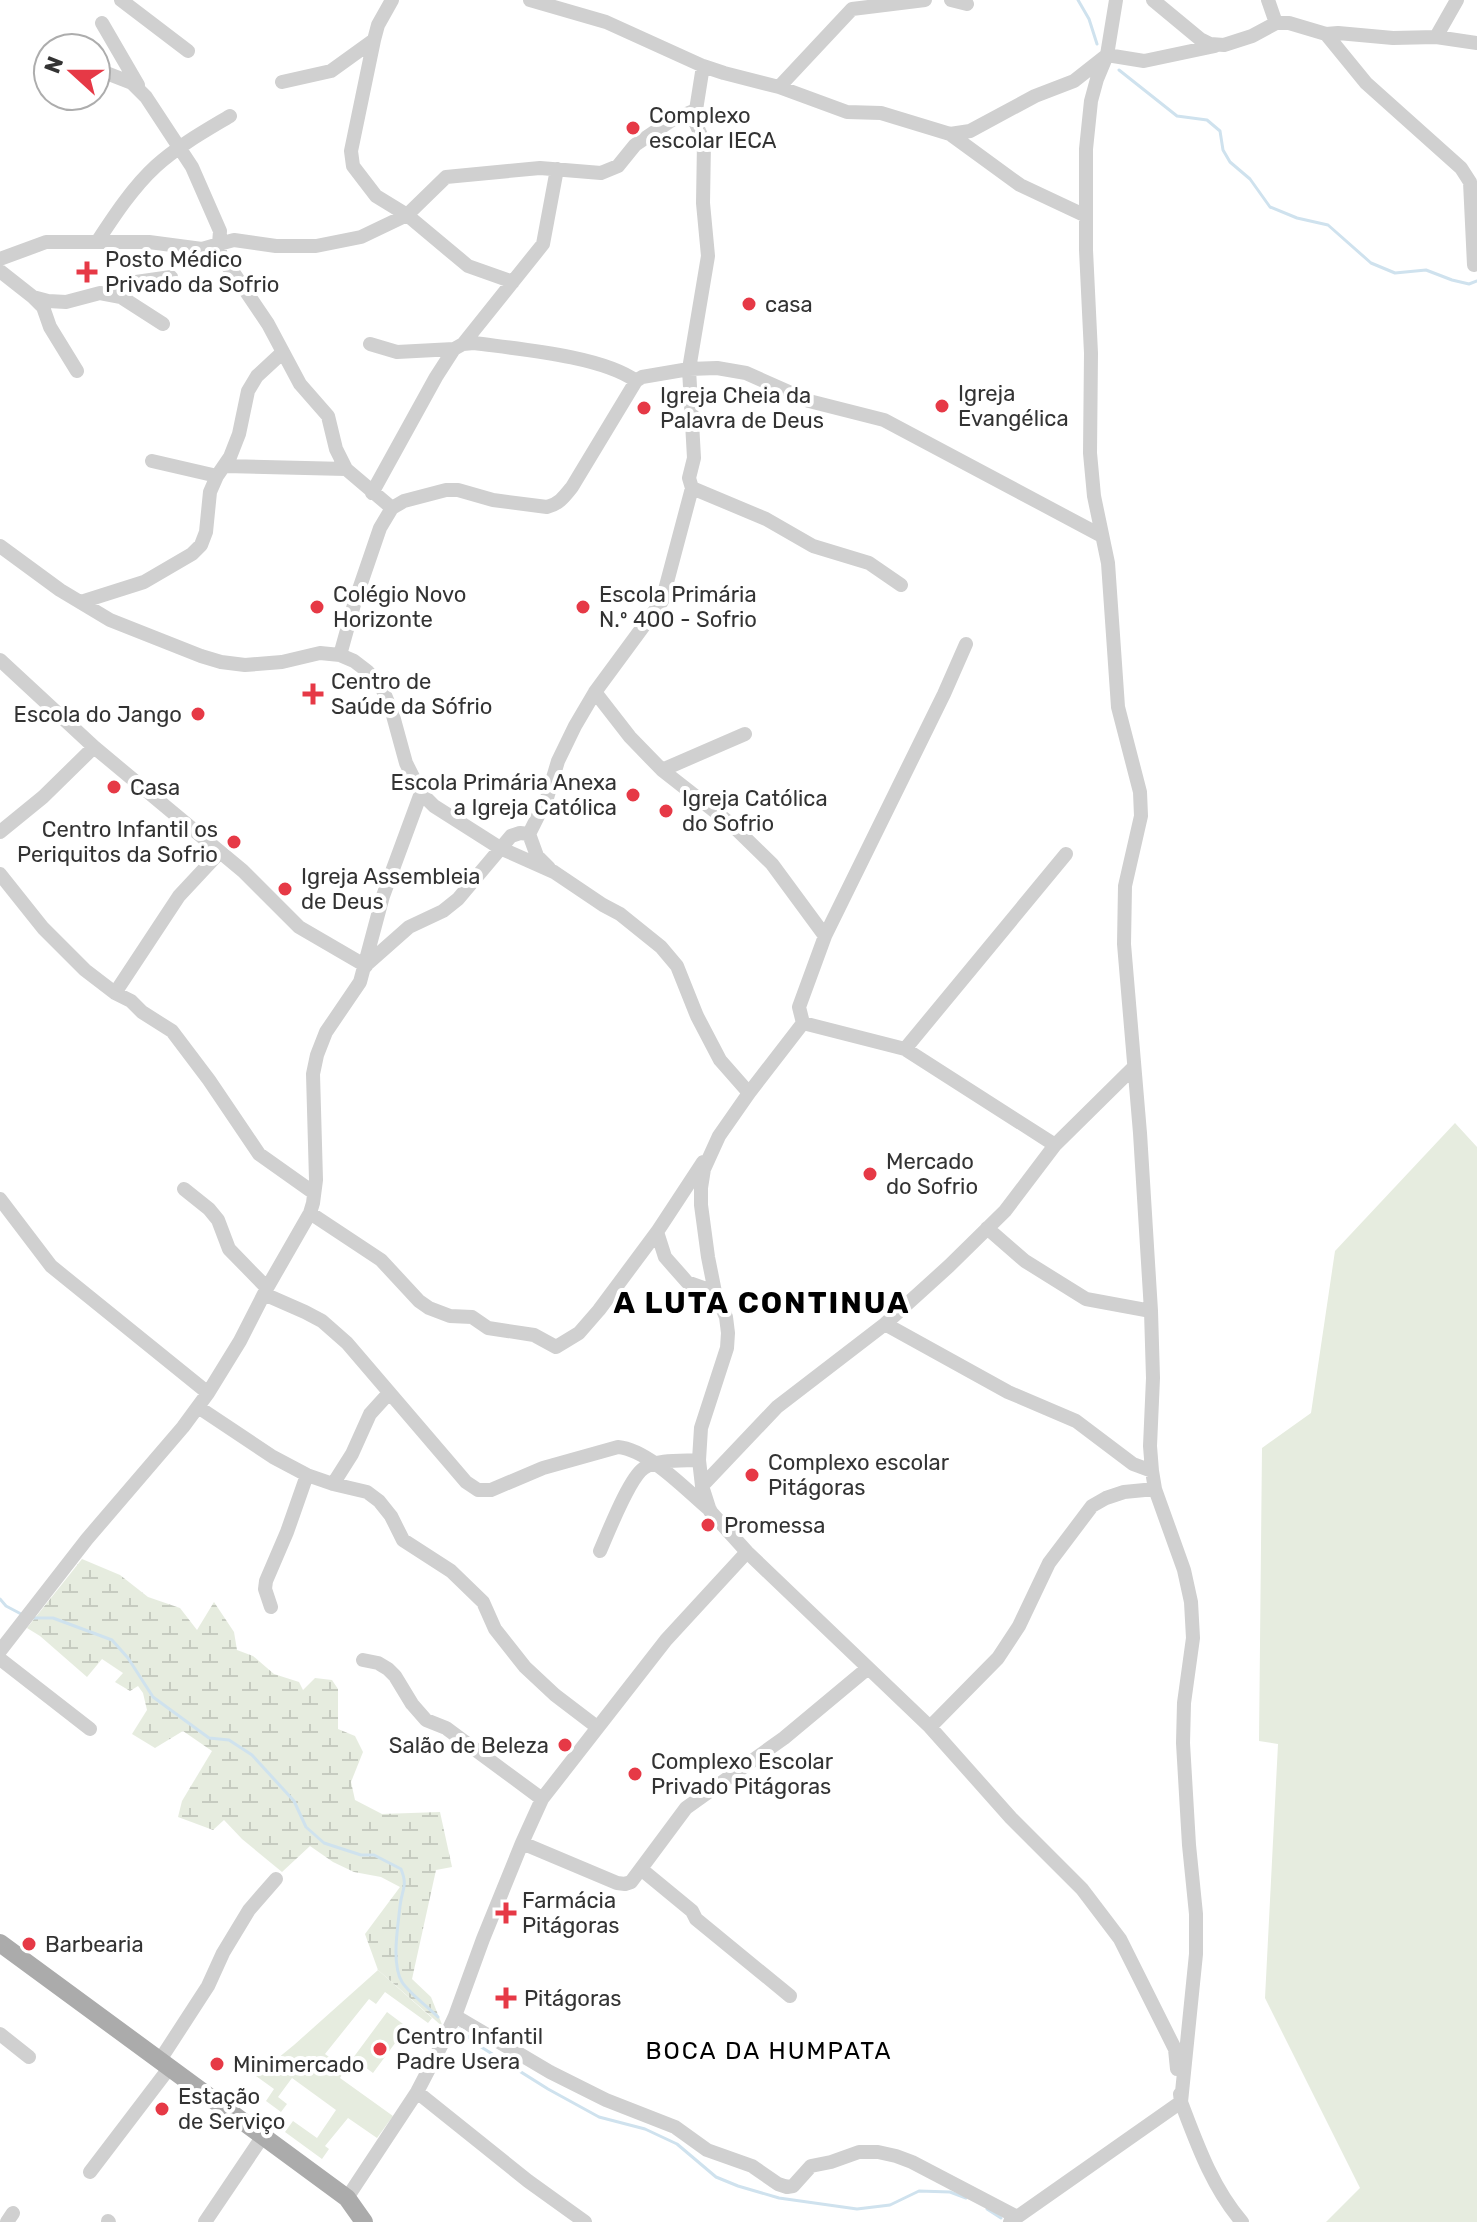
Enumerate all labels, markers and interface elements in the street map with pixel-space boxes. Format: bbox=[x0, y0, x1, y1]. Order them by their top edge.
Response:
north arrow bbox=[32, 32, 112, 112]
text: N bbox=[38, 53, 69, 77]
place label: Complexo escolar IECA bbox=[649, 102, 777, 154]
marker: Complexo escolar IECA bbox=[624, 119, 642, 137]
place label: Posto Médico Privado da Sofrio bbox=[105, 246, 279, 298]
marker: Posto Médico Privado da Sofrio bbox=[76, 261, 98, 283]
place label: casa bbox=[765, 291, 813, 318]
marker: casa bbox=[740, 295, 758, 313]
place label: Igreja Evangélica bbox=[958, 380, 1069, 432]
place label: Igreja Cheia da Palavra de Deus bbox=[660, 382, 824, 434]
marker: Igreja Evangélica bbox=[933, 397, 951, 415]
marker: Igreja Cheia da Palavra de Deus bbox=[635, 399, 653, 417]
place label: Colégio Novo Horizonte bbox=[333, 581, 466, 633]
place label: Escola Primária N.º 400 - Sofrio bbox=[599, 581, 757, 633]
marker: Colégio Novo Horizonte bbox=[308, 598, 326, 616]
marker: Escola Primária N.º 400 - Sofrio bbox=[574, 598, 592, 616]
place label: Centro de Saúde da Sófrio bbox=[331, 668, 492, 720]
marker: Centro de Saúde da Sófrio bbox=[302, 683, 324, 705]
place label: Escola do Jango bbox=[14, 701, 182, 728]
marker: Escola do Jango bbox=[189, 705, 207, 723]
place label: Escola Primária Anexa a Igreja Católica bbox=[391, 769, 617, 821]
place label: Casa bbox=[130, 774, 180, 801]
marker: Casa bbox=[105, 778, 123, 796]
place label: Igreja Católica do Sofrio bbox=[682, 785, 828, 837]
marker: Escola Primária Anexa a Igreja Católica bbox=[624, 786, 642, 804]
marker: Igreja Católica do Sofrio bbox=[657, 802, 675, 820]
place label: Centro Infantil os Periquitos da Sofrio bbox=[17, 816, 218, 868]
marker: Centro Infantil os Periquitos da Sofrio bbox=[225, 833, 243, 851]
place label: Igreja Assembleia de Deus bbox=[301, 863, 480, 915]
marker: Igreja Assembleia de Deus bbox=[276, 880, 294, 898]
place label: Mercado do Sofrio bbox=[886, 1148, 978, 1200]
marker: Mercado do Sofrio bbox=[861, 1165, 879, 1183]
district label: A LUTA CONTINUA bbox=[613, 1285, 911, 1321]
place label: Complexo escolar Pitágoras bbox=[768, 1449, 950, 1501]
marker: Complexo escolar Pitágoras bbox=[743, 1466, 761, 1484]
place label: Promessa bbox=[724, 1512, 825, 1539]
marker: Promessa bbox=[699, 1516, 717, 1534]
place label: Salão de Beleza bbox=[389, 1732, 549, 1759]
marker: Salão de Beleza bbox=[556, 1736, 574, 1754]
place label: Complexo Escolar Privado Pitágoras bbox=[651, 1748, 834, 1800]
marker: Complexo Escolar Privado Pitágoras bbox=[626, 1765, 644, 1783]
place label: Farmácia Pitágoras bbox=[522, 1887, 620, 1939]
marker: Farmácia Pitágoras bbox=[497, 1904, 515, 1922]
place label: Barbearia bbox=[45, 1931, 144, 1958]
marker: Barbearia bbox=[20, 1935, 38, 1953]
place label: Pitágoras bbox=[524, 1985, 622, 2012]
marker: Pitágoras bbox=[495, 1987, 517, 2009]
place label: Centro Infantil Padre Usera bbox=[396, 2023, 543, 2075]
district label: BOCA DA HUMPATA bbox=[646, 2037, 892, 2065]
marker: Centro Infantil Padre Usera bbox=[371, 2040, 389, 2058]
place label: Minimercado bbox=[233, 2051, 364, 2078]
marker: Minimercado bbox=[208, 2055, 226, 2073]
place label: Estação de Serviço bbox=[178, 2083, 285, 2135]
marker: Estação de Serviço bbox=[153, 2100, 171, 2118]

